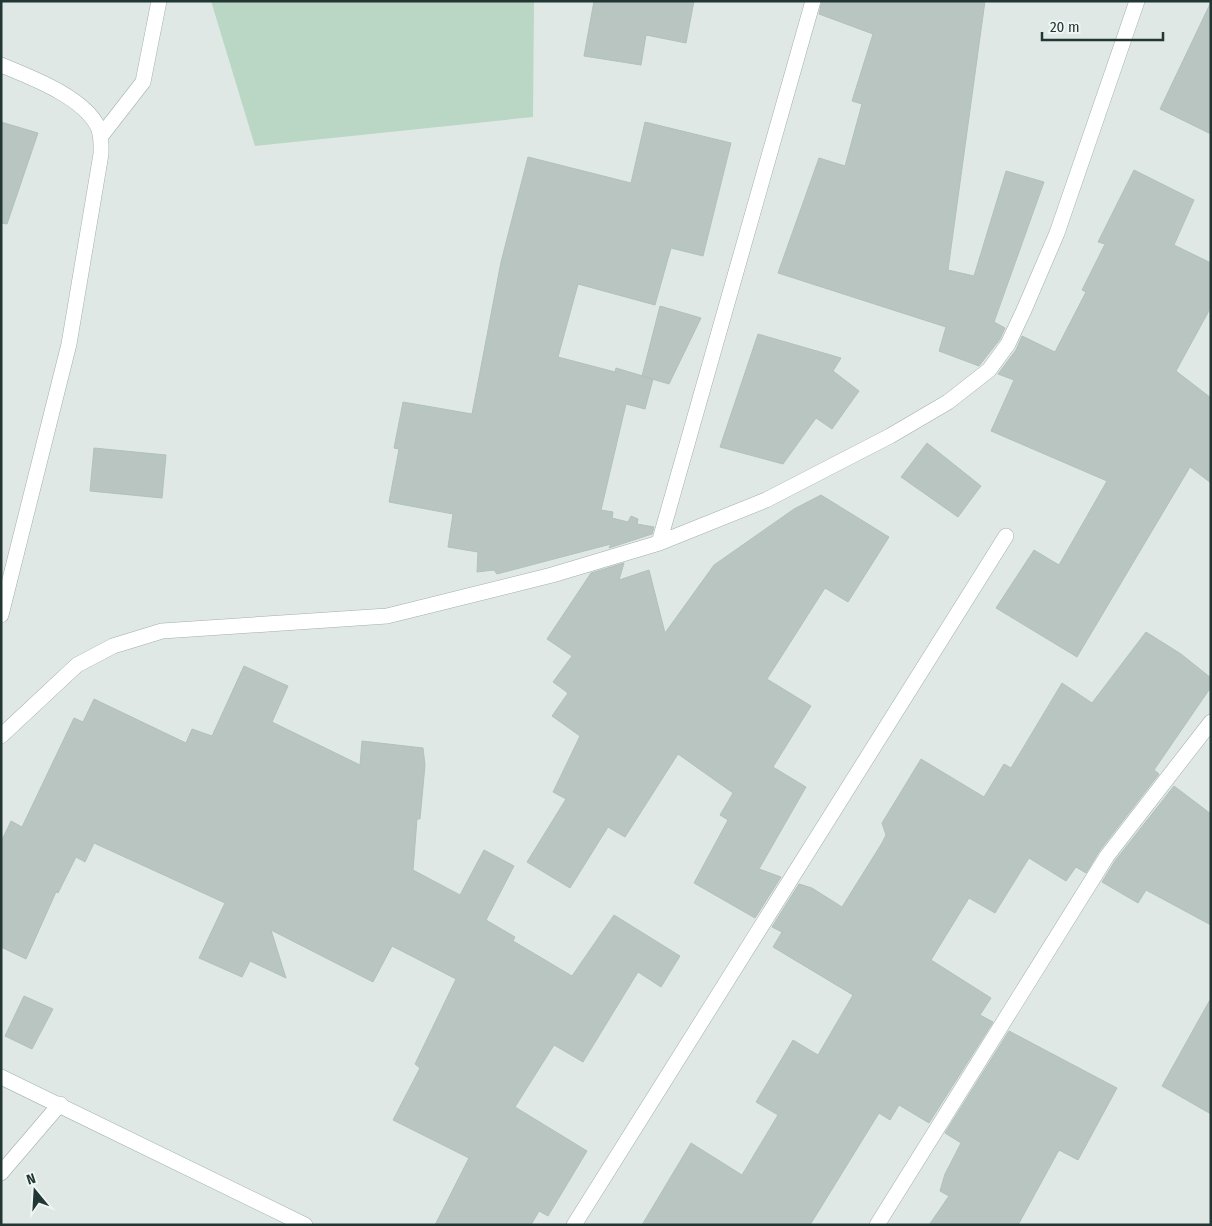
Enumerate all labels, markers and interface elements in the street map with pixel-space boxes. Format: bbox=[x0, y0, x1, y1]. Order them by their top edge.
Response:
scale bar bbox=[1042, 10, 1163, 42]
text: 20 m bbox=[1050, 18, 1080, 36]
north arrow bbox=[10, 1166, 60, 1216]
text: N bbox=[25, 1170, 38, 1188]

